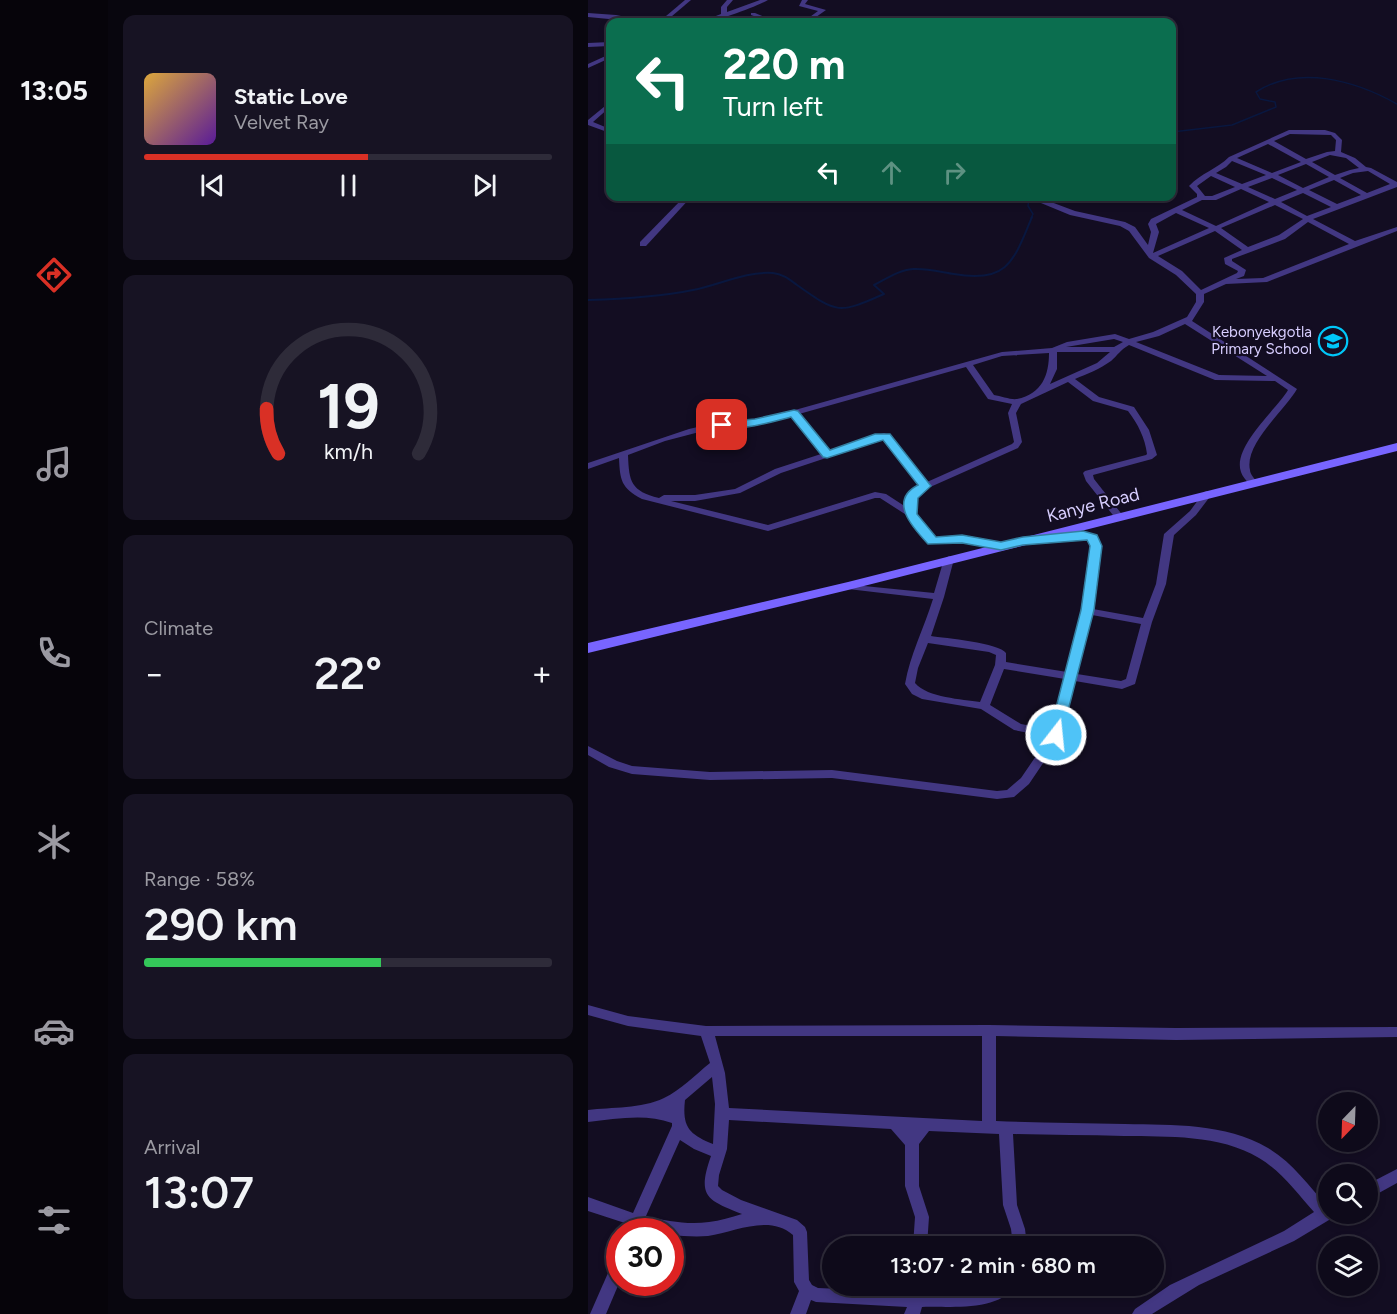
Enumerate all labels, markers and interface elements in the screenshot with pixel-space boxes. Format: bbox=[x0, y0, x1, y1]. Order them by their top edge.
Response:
text: 220 m bbox=[723, 39, 845, 90]
icon: left bbox=[624, 42, 702, 120]
text: 13:05 bbox=[20, 74, 88, 107]
text: Static Love bbox=[234, 83, 348, 110]
text: Turn left bbox=[723, 90, 823, 123]
text: Velvet Ray bbox=[234, 110, 329, 134]
icon: left bbox=[812, 156, 845, 189]
icon: ahead bbox=[875, 156, 908, 189]
icon: right bbox=[938, 156, 971, 189]
icon: previous bbox=[196, 169, 229, 202]
icon: pause bbox=[332, 169, 365, 202]
icon: next bbox=[468, 169, 501, 202]
icon: directions bbox=[33, 254, 75, 296]
place label: Kebonyekgotla Primary School bbox=[1211, 323, 1312, 358]
school or university icon: Kebonyekgotla Primary School bbox=[1317, 325, 1349, 357]
text: 19 bbox=[317, 369, 379, 444]
pin bbox=[696, 399, 747, 450]
icon: arrive bbox=[705, 408, 738, 441]
text: km/h bbox=[324, 440, 372, 465]
icon: music bbox=[33, 443, 75, 485]
street label: Kanye Road bbox=[1044, 483, 1142, 527]
text: Climate bbox=[144, 616, 213, 640]
icon: phone bbox=[33, 632, 75, 674]
text: 22° bbox=[314, 646, 382, 700]
text: − bbox=[144, 654, 165, 693]
text: + bbox=[531, 654, 552, 693]
position arrow bbox=[1024, 703, 1088, 767]
icon: climate bbox=[33, 821, 75, 863]
text: Range · 58% bbox=[144, 867, 255, 891]
text: 290 km bbox=[144, 897, 298, 951]
icon: car bbox=[33, 1010, 75, 1052]
north arrow bbox=[1318, 1092, 1378, 1152]
map controls bbox=[1318, 1092, 1378, 1296]
text: Arrival bbox=[144, 1135, 200, 1159]
button: search bbox=[1318, 1164, 1378, 1224]
text: 13:07 bbox=[144, 1165, 254, 1219]
icon: filters bbox=[33, 1199, 75, 1241]
speed limit sign: 30 bbox=[606, 1218, 684, 1296]
button: layers bbox=[1318, 1236, 1378, 1296]
text: 13:07 · 2 min · 680 m bbox=[890, 1252, 1096, 1279]

